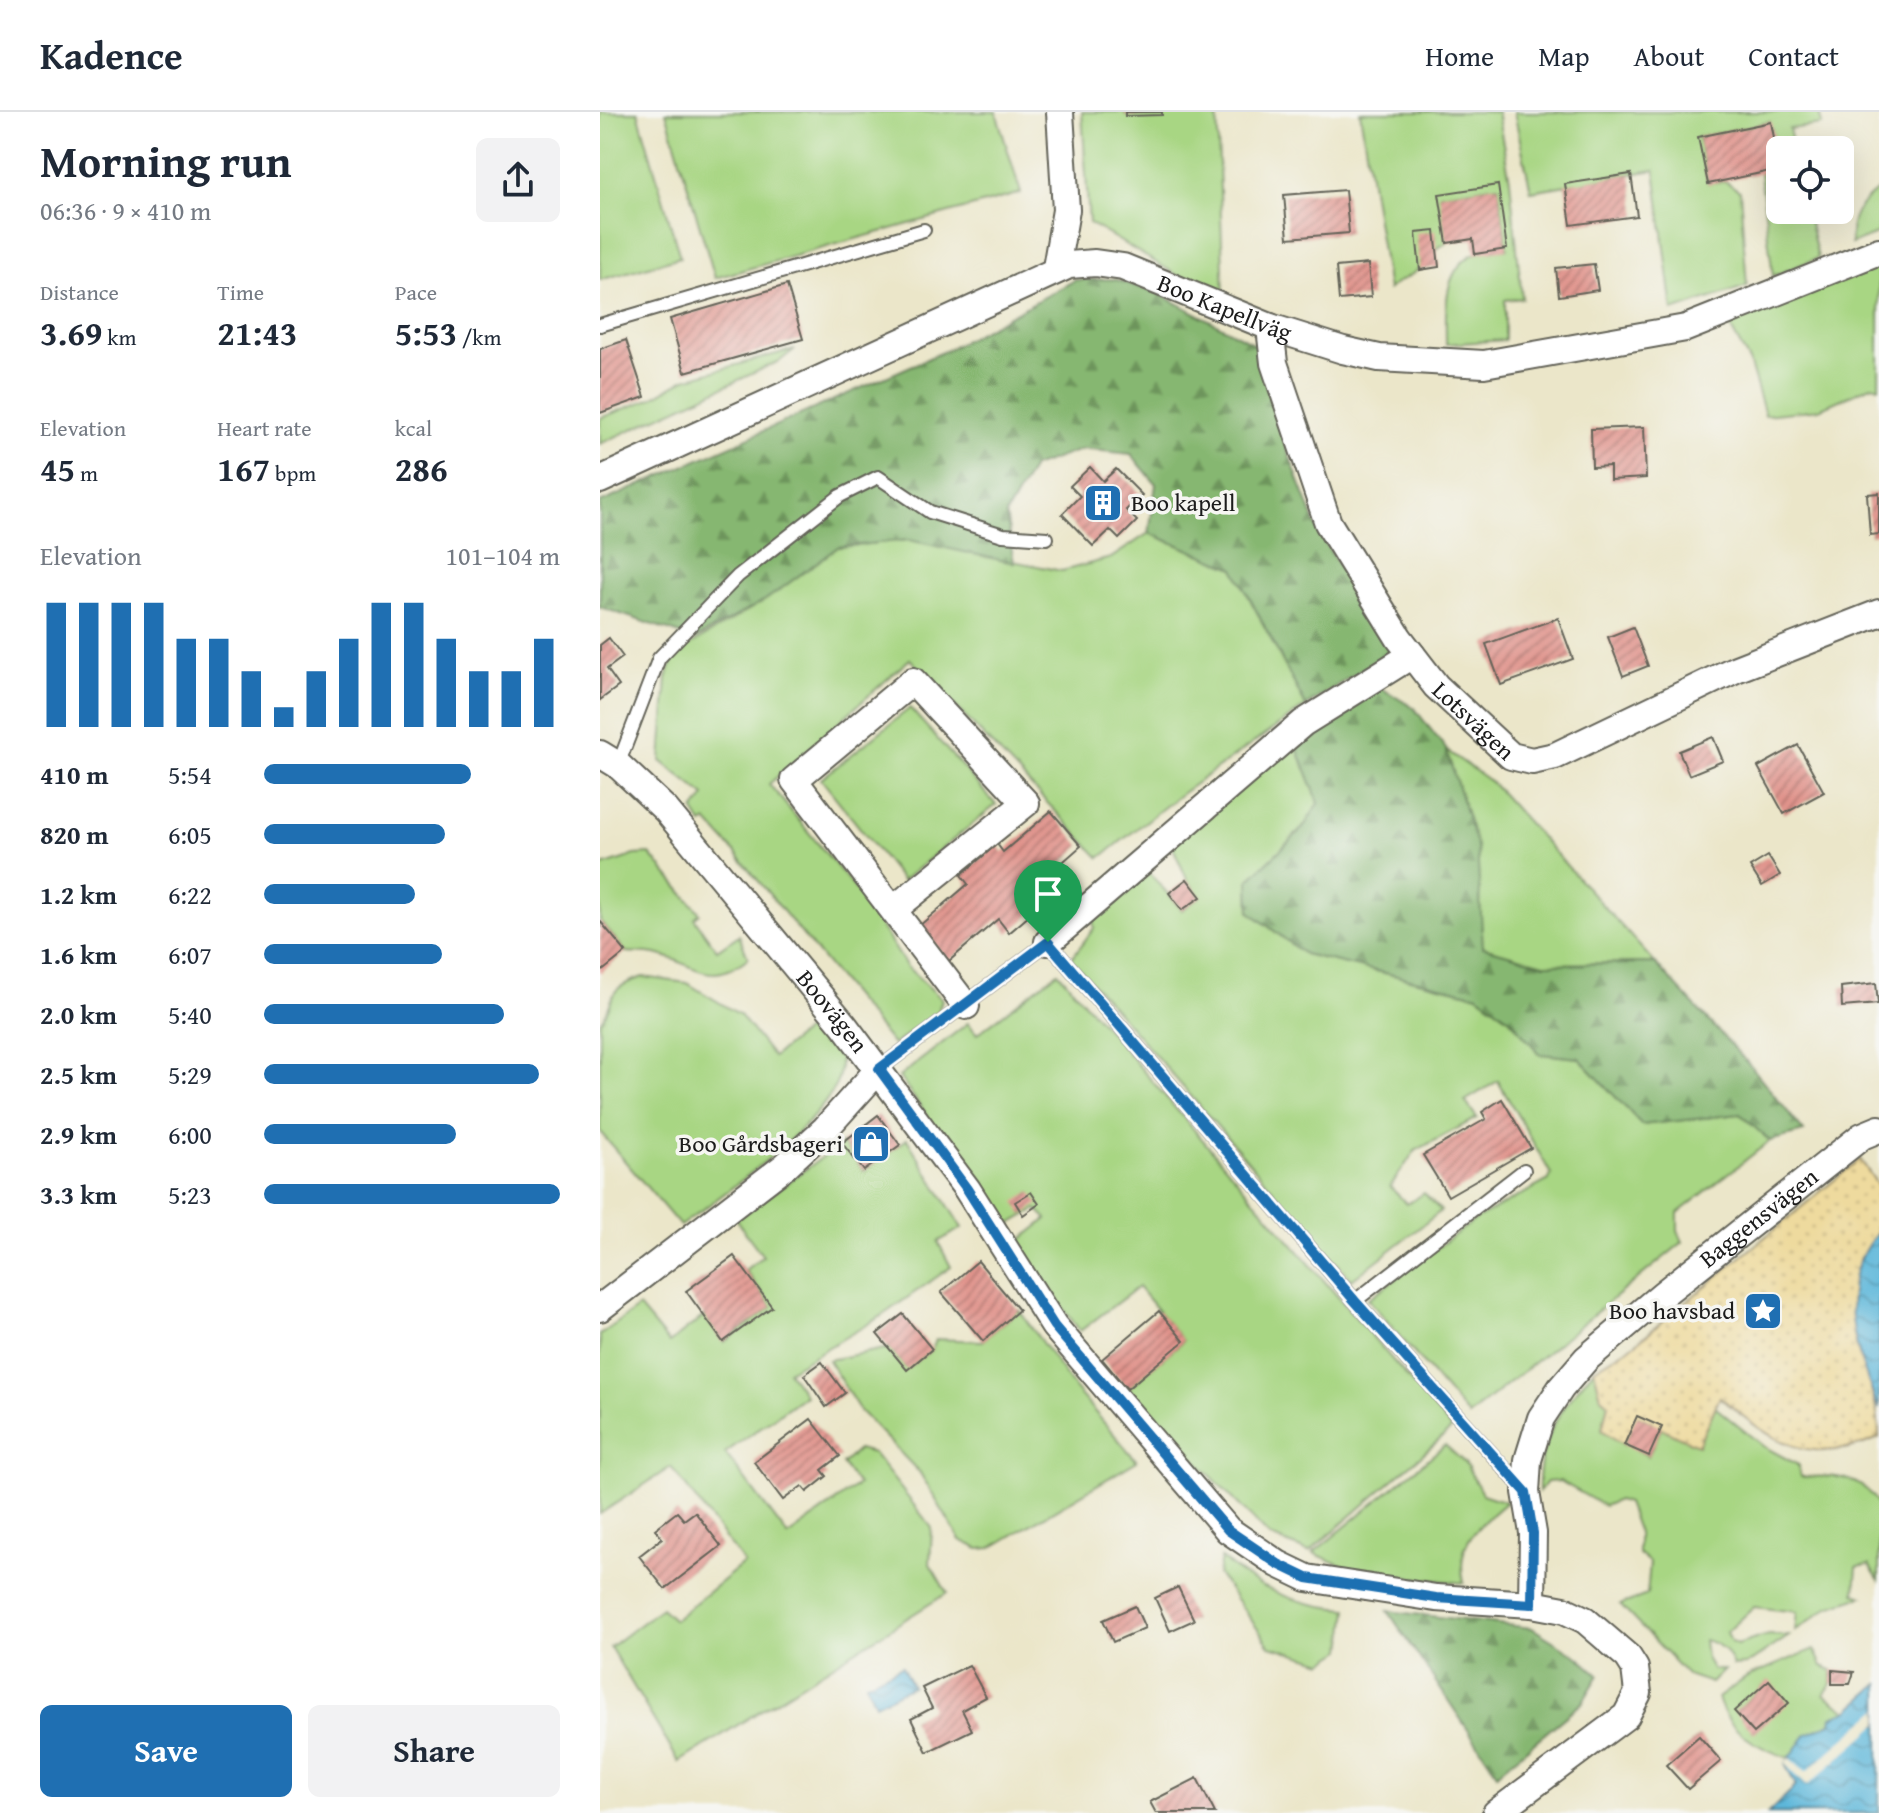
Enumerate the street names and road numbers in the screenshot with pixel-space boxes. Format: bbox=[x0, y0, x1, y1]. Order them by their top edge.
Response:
street label: Boo Kapellväg bbox=[1152, 265, 1296, 350]
street label: Lotsvägen bbox=[1425, 673, 1523, 768]
street label: Boovägen bbox=[788, 962, 877, 1060]
street label: Baggensvägen bbox=[1692, 1159, 1826, 1276]

